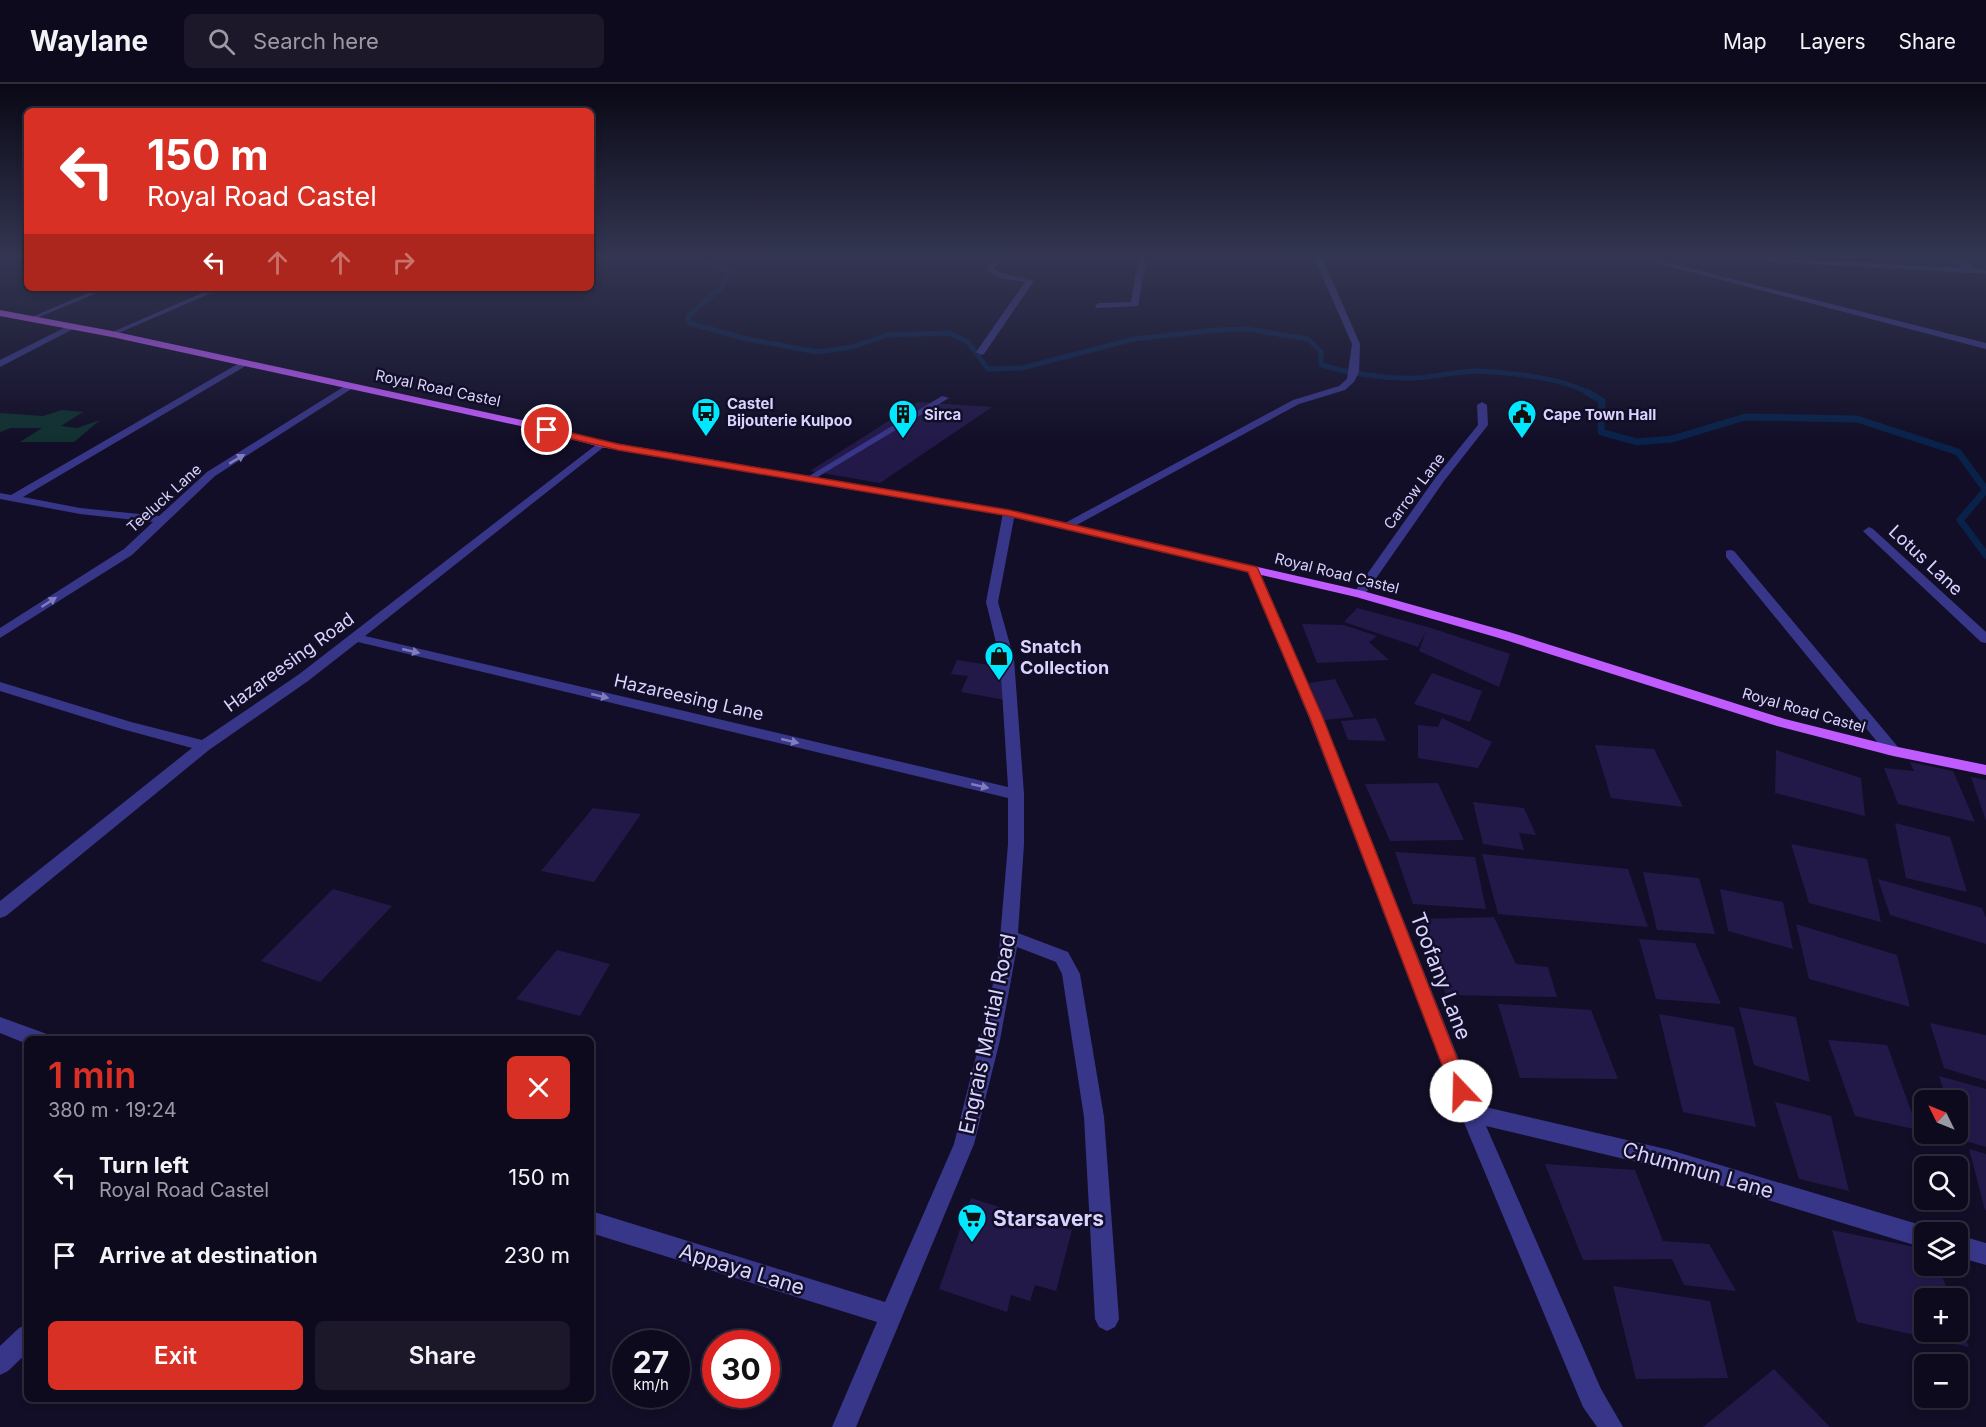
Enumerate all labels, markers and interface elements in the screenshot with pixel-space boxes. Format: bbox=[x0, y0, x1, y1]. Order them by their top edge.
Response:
search box bbox=[184, 14, 604, 68]
text: Waylane bbox=[30, 24, 148, 58]
icon: search bbox=[205, 25, 238, 58]
text: Search here bbox=[253, 28, 379, 54]
text: Map bbox=[1723, 29, 1767, 54]
text: Layers bbox=[1800, 29, 1866, 54]
text: Share bbox=[1899, 29, 1956, 54]
text: 150 m bbox=[147, 129, 269, 180]
icon: left bbox=[48, 132, 126, 210]
text: Royal Road Castel bbox=[147, 180, 377, 213]
icon: left bbox=[198, 246, 231, 279]
icon: ahead bbox=[261, 246, 294, 279]
icon: ahead bbox=[324, 246, 357, 279]
icon: right bbox=[387, 246, 420, 279]
street label: Royal Road Castel bbox=[374, 365, 502, 411]
place label: Castel Bijouterie Kulpoo bbox=[727, 394, 852, 430]
bus stop icon: Castel Bijouterie Kulpoo bbox=[690, 396, 722, 438]
building icon: Sirca bbox=[887, 398, 919, 440]
public building icon: Cape Town Hall bbox=[1506, 398, 1538, 440]
pin bbox=[521, 404, 572, 455]
place label: Sirca bbox=[924, 405, 961, 424]
place label: Cape Town Hall bbox=[1543, 405, 1656, 424]
icon: arrive bbox=[530, 413, 563, 446]
street label: Carrow Lane bbox=[1379, 449, 1449, 533]
one-way arrow bbox=[229, 454, 246, 464]
street label: Teeluck Lane bbox=[123, 459, 205, 537]
street label: Lotus Lane bbox=[1885, 520, 1967, 600]
street label: Royal Road Castel bbox=[1273, 548, 1401, 598]
one-way arrow bbox=[41, 597, 57, 608]
street label: Hazareesing Road bbox=[220, 608, 358, 716]
place label: Snatch Collection bbox=[1020, 636, 1109, 678]
shop icon: Snatch Collection bbox=[983, 640, 1015, 682]
one-way arrow bbox=[401, 647, 420, 656]
street label: Hazareesing Lane bbox=[612, 670, 766, 724]
street label: Royal Road Castel bbox=[1740, 683, 1868, 737]
one-way arrow bbox=[591, 692, 610, 701]
one-way arrow bbox=[781, 737, 799, 747]
one-way arrow bbox=[971, 782, 989, 792]
street label: Toofany Lane bbox=[1405, 909, 1477, 1043]
street label: Engrais Martial Road bbox=[954, 932, 1020, 1136]
text: 1 min bbox=[48, 1053, 136, 1097]
button: close bbox=[507, 1056, 570, 1119]
position arrow bbox=[1429, 1059, 1493, 1123]
north arrow bbox=[1914, 1090, 1968, 1144]
map controls bbox=[1914, 1090, 1968, 1408]
text: 380 m · 19:24 bbox=[48, 1098, 177, 1122]
street label: Chummun Lane bbox=[1620, 1136, 1776, 1204]
text: Turn left bbox=[99, 1152, 189, 1178]
button: search bbox=[1914, 1156, 1968, 1210]
icon: left bbox=[48, 1161, 81, 1194]
text: 150 m bbox=[508, 1164, 570, 1190]
text: Royal Road Castel bbox=[99, 1178, 269, 1202]
supermarket icon: Starsavers bbox=[956, 1202, 988, 1244]
place label: Starsavers bbox=[993, 1206, 1104, 1231]
button: layers bbox=[1914, 1222, 1968, 1276]
street label: Appaya Lane bbox=[676, 1238, 808, 1300]
icon: arrive bbox=[48, 1239, 81, 1272]
text: Arrive at destination bbox=[99, 1242, 318, 1268]
text: 230 m bbox=[504, 1242, 570, 1268]
button: + bbox=[1914, 1288, 1968, 1342]
button: Exit bbox=[48, 1321, 303, 1390]
button: Share bbox=[315, 1321, 570, 1390]
speed limit sign: 30 bbox=[702, 1330, 780, 1408]
text: 27 bbox=[633, 1344, 669, 1380]
button: − bbox=[1914, 1354, 1968, 1408]
text: km/h bbox=[633, 1375, 669, 1394]

